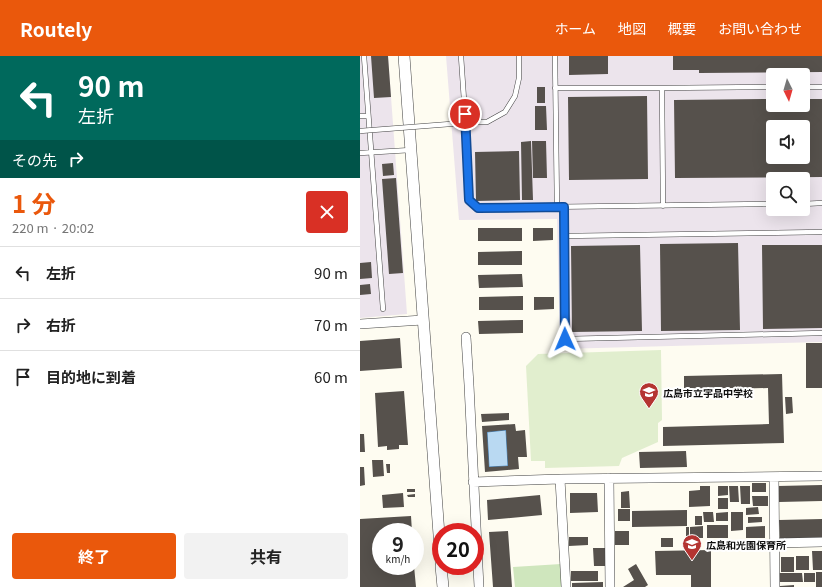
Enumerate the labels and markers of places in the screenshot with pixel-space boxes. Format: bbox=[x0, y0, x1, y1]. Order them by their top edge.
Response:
pin bbox=[448, 97, 482, 131]
school or university icon: 広島市立宇品中学校 bbox=[638, 381, 660, 409]
place label: 広島市立宇品中学校 bbox=[663, 385, 753, 400]
school or university icon: 広島和光園保育所 bbox=[681, 533, 703, 561]
place label: 広島和光園保育所 bbox=[706, 537, 786, 552]

